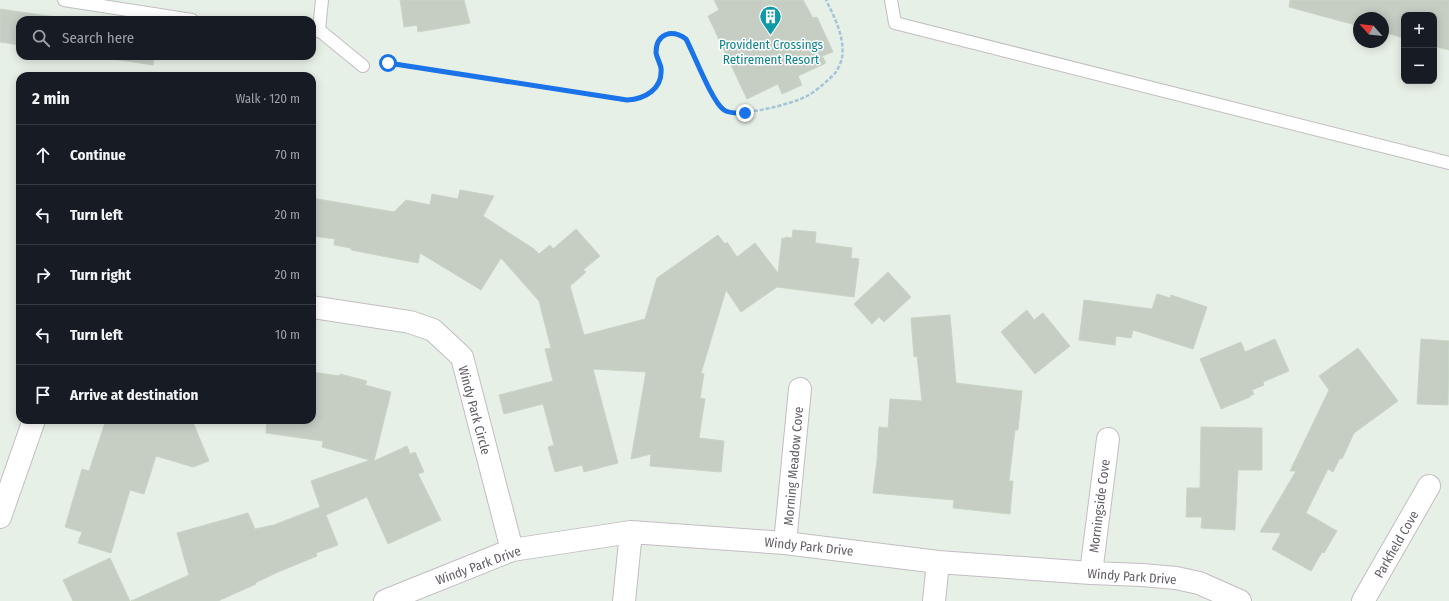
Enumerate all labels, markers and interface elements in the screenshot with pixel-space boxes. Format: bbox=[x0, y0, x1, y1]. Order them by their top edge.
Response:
building icon: Provident Crossings Retirement Resort bbox=[758, 3, 784, 36]
north arrow bbox=[1353, 12, 1389, 48]
map controls bbox=[1401, 12, 1437, 84]
button: + bbox=[1401, 12, 1437, 48]
search box bbox=[16, 16, 316, 60]
icon: search bbox=[30, 27, 52, 49]
text: Search here bbox=[62, 29, 134, 47]
place label: Provident Crossings Retirement Resort bbox=[719, 37, 824, 67]
button: − bbox=[1401, 48, 1437, 84]
route start bbox=[379, 54, 397, 72]
text: 2 min bbox=[32, 88, 70, 109]
text: Walk · 120 m bbox=[235, 91, 300, 106]
route end bbox=[736, 104, 754, 122]
icon: ahead bbox=[32, 144, 54, 166]
text: Continue bbox=[70, 146, 126, 164]
text: 70 m bbox=[275, 147, 300, 162]
icon: left bbox=[32, 204, 54, 226]
text: Turn left bbox=[70, 206, 123, 224]
text: 20 m bbox=[274, 207, 300, 222]
icon: right bbox=[32, 264, 54, 286]
text: Turn right bbox=[70, 266, 131, 284]
text: 20 m bbox=[274, 267, 300, 282]
icon: left bbox=[32, 324, 54, 346]
text: Turn left bbox=[70, 326, 123, 344]
text: 10 m bbox=[275, 327, 300, 342]
street label: Windy Park Circle bbox=[455, 364, 494, 456]
icon: arrive bbox=[32, 384, 54, 406]
text: Arrive at destination bbox=[70, 386, 198, 404]
street label: Morning Meadow Cove bbox=[781, 406, 806, 526]
street label: Morningside Cove bbox=[1086, 458, 1113, 554]
street label: Parkfield Cove bbox=[1371, 508, 1422, 580]
street label: Windy Park Drive bbox=[764, 534, 854, 559]
street label: Windy Park Drive bbox=[434, 543, 523, 588]
street label: Windy Park Drive bbox=[1087, 566, 1177, 587]

